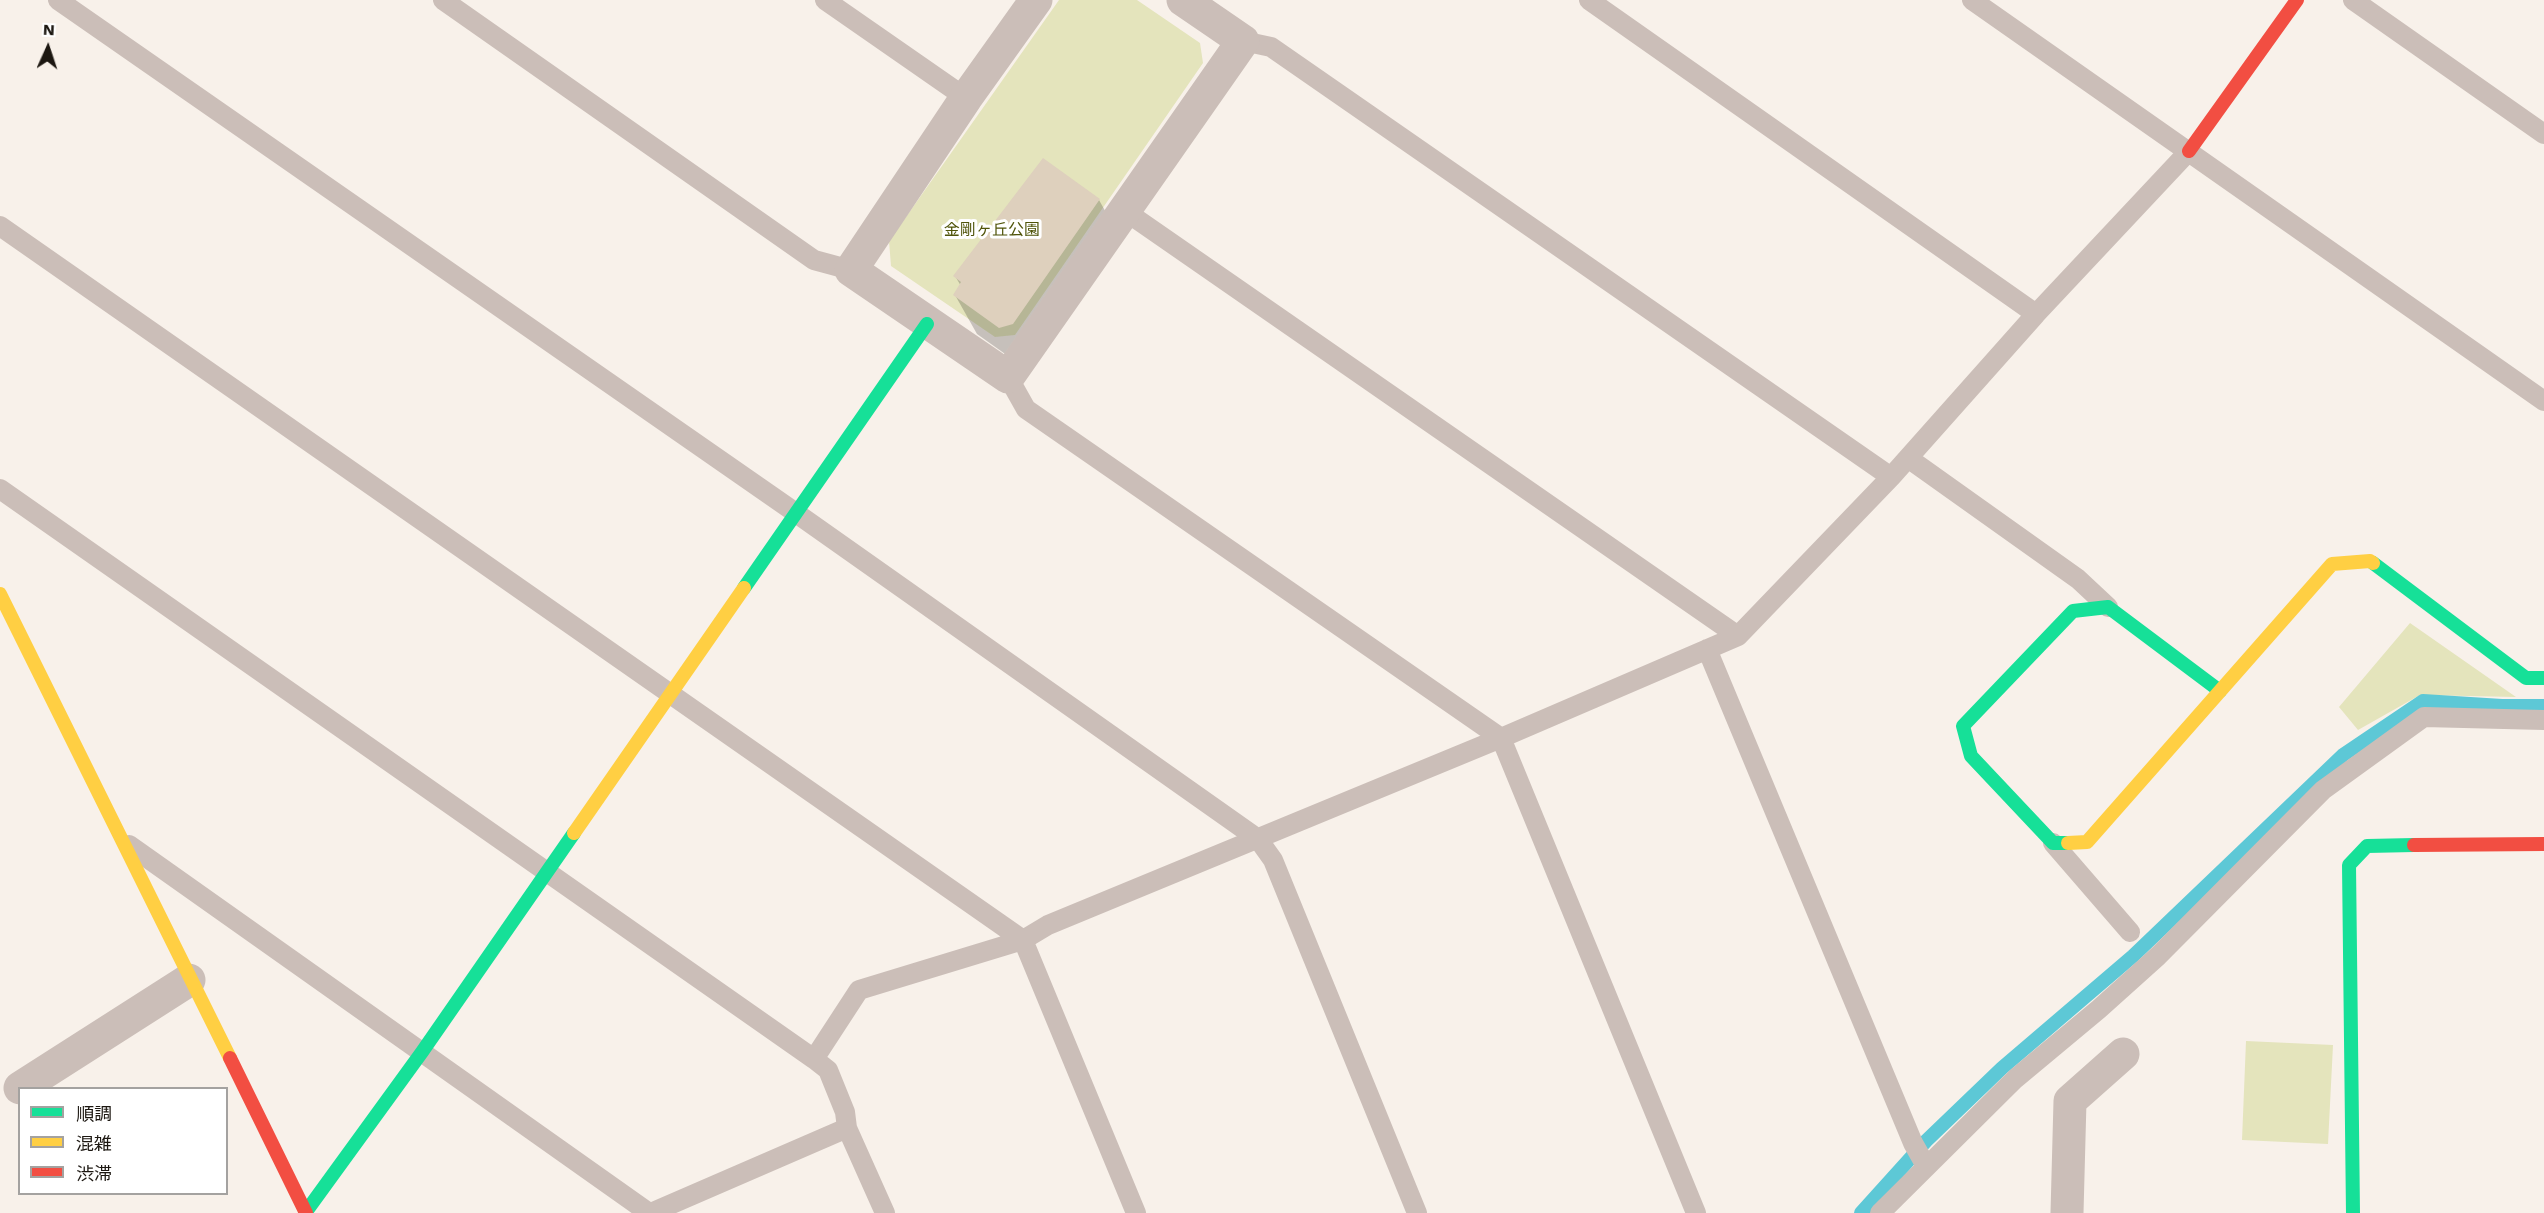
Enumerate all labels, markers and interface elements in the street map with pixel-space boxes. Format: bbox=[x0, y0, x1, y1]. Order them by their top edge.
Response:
north arrow bbox=[18, 18, 78, 78]
text: N bbox=[43, 20, 55, 39]
park label: 金剛ヶ丘公園 bbox=[944, 220, 1040, 240]
legend bbox=[18, 1087, 228, 1195]
text: 順調 bbox=[76, 1103, 112, 1124]
text: 混雑 bbox=[76, 1133, 112, 1154]
text: 渋滞 bbox=[76, 1163, 112, 1184]

